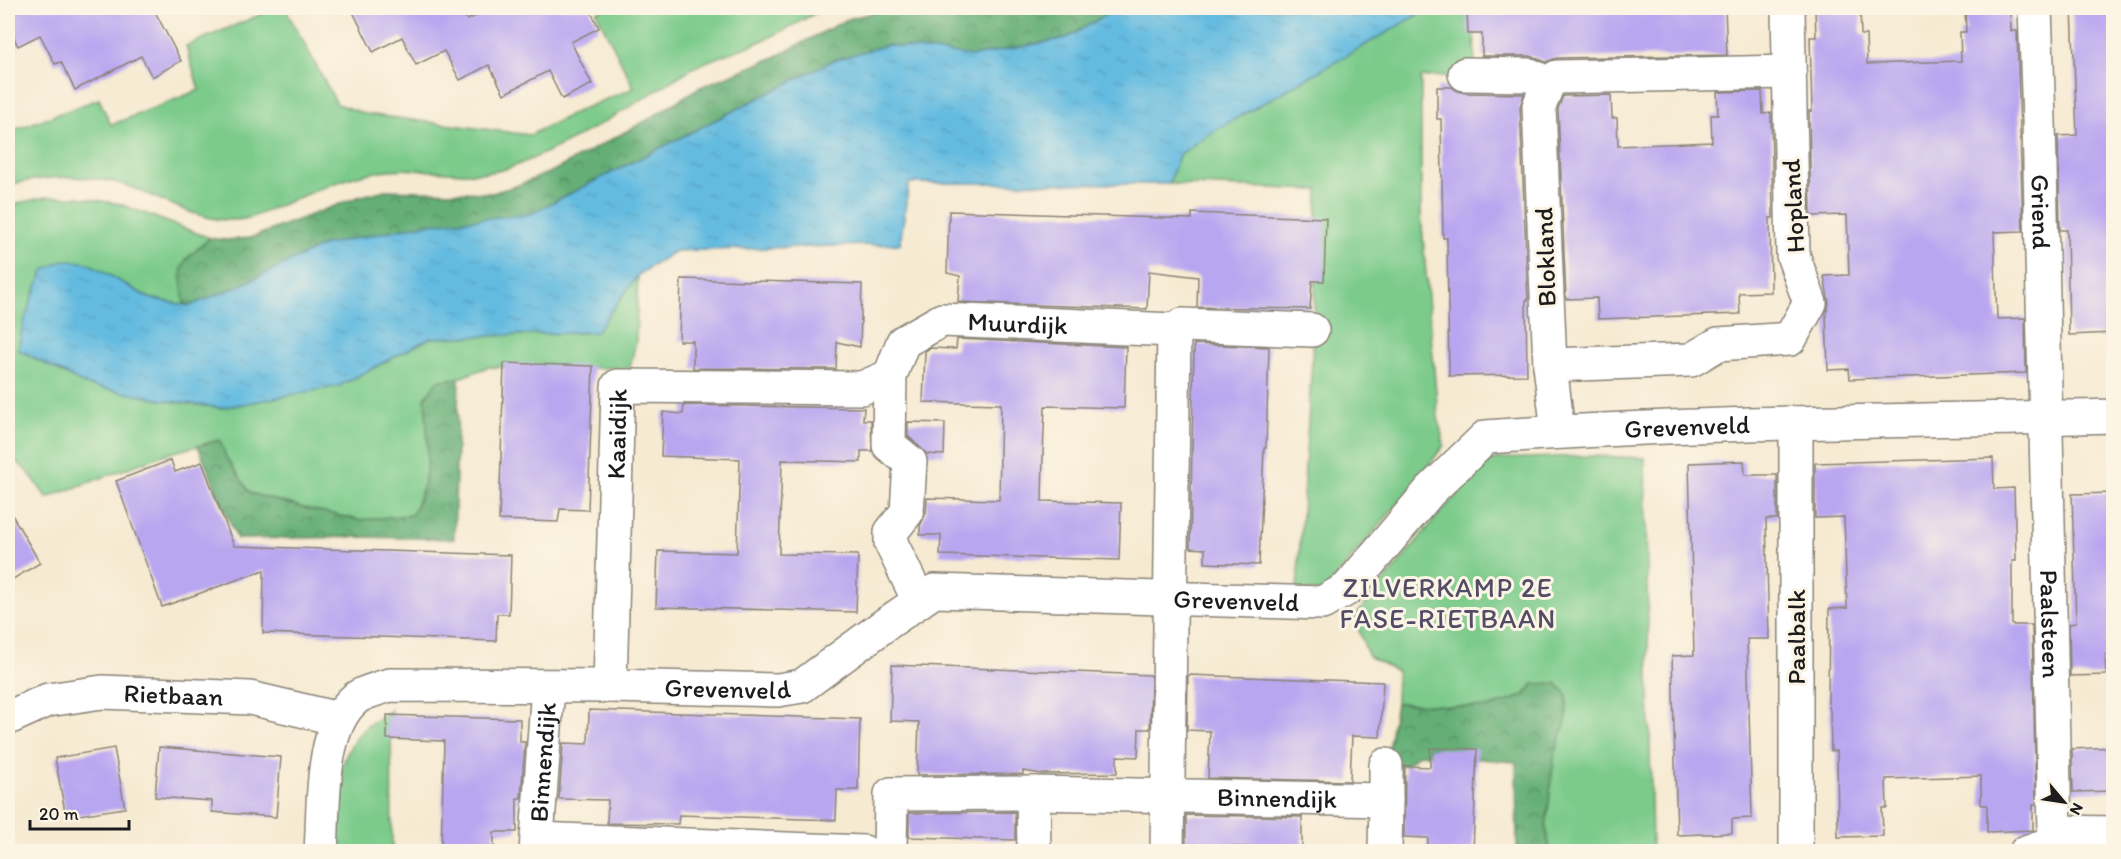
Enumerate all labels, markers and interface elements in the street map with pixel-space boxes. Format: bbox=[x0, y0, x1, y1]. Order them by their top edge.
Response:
street label: Hopland bbox=[1775, 157, 1811, 254]
street label: Griend bbox=[2024, 174, 2058, 250]
street label: Blokland bbox=[1527, 207, 1563, 307]
street label: Muurdijk bbox=[967, 305, 1069, 341]
street label: Kaaidijk bbox=[600, 388, 634, 480]
street label: Grevenveld bbox=[1623, 408, 1750, 445]
street label: Paalsteen bbox=[2033, 569, 2068, 679]
district label: ZILVERKAMP 2E FASE-RIETBAAN bbox=[1339, 571, 1557, 635]
street label: Grevenveld bbox=[1173, 582, 1300, 618]
street label: Paalbalk bbox=[1780, 589, 1812, 685]
street label: Grevenveld bbox=[664, 671, 793, 706]
street label: Rietbaan bbox=[123, 677, 224, 713]
street label: Binnendijk bbox=[522, 701, 563, 823]
north arrow bbox=[2034, 772, 2094, 832]
street label: Binnendijk bbox=[1217, 781, 1338, 815]
scale bar bbox=[30, 793, 129, 831]
text: N bbox=[2066, 800, 2088, 818]
text: 20 m bbox=[39, 803, 79, 825]

